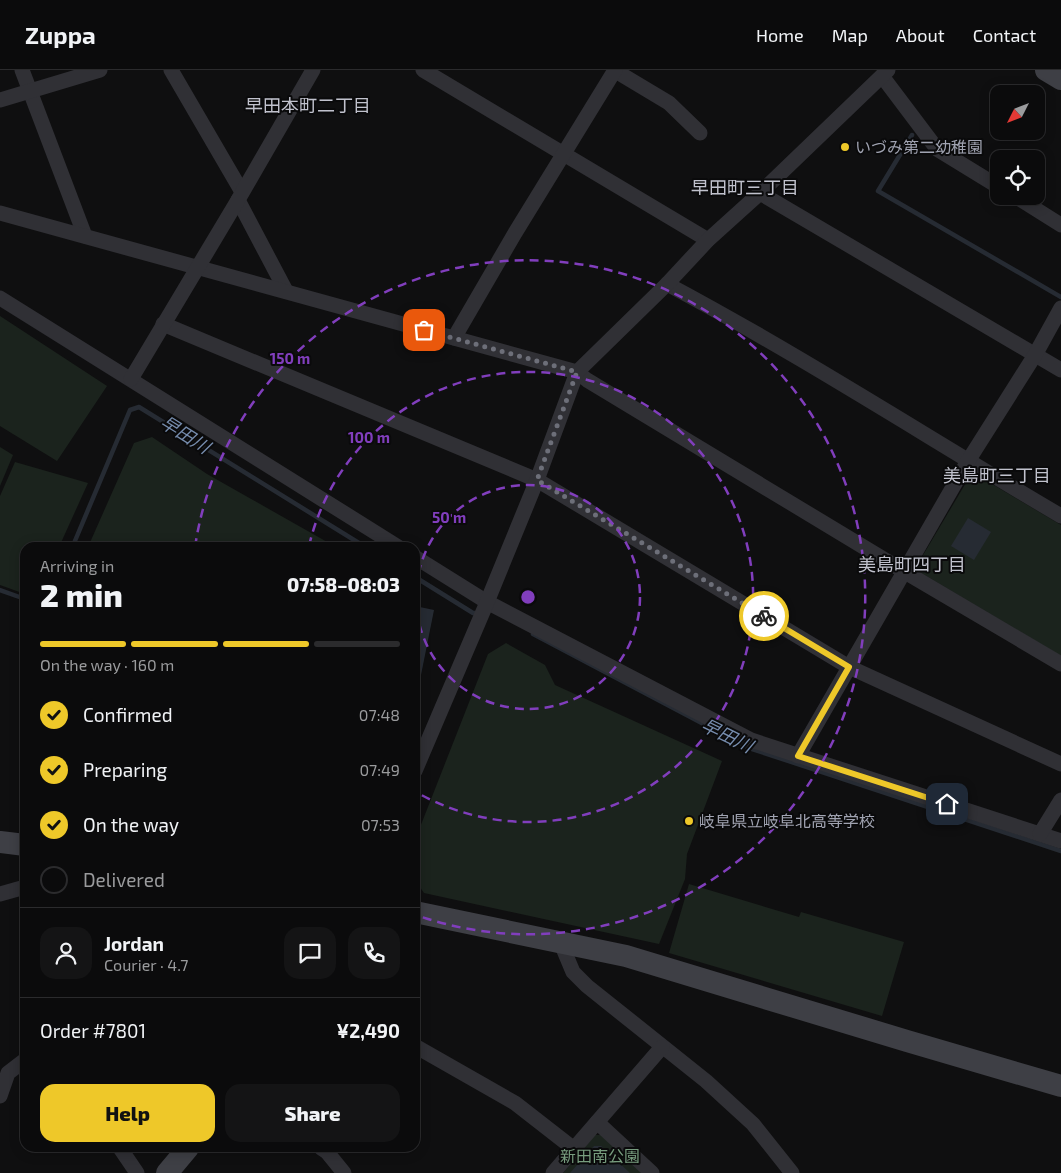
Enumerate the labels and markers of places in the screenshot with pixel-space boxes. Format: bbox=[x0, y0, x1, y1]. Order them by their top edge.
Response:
place label: いづみ第二幼稚園 bbox=[855, 137, 983, 156]
marker: いづみ第二幼稚園 bbox=[839, 141, 851, 153]
pin bbox=[403, 309, 445, 351]
centre of rings bbox=[519, 588, 537, 606]
pin bbox=[926, 783, 968, 825]
place label: 岐阜県立岐阜北高等学校 bbox=[699, 811, 875, 830]
marker: 岐阜県立岐阜北高等学校 bbox=[683, 815, 695, 827]

